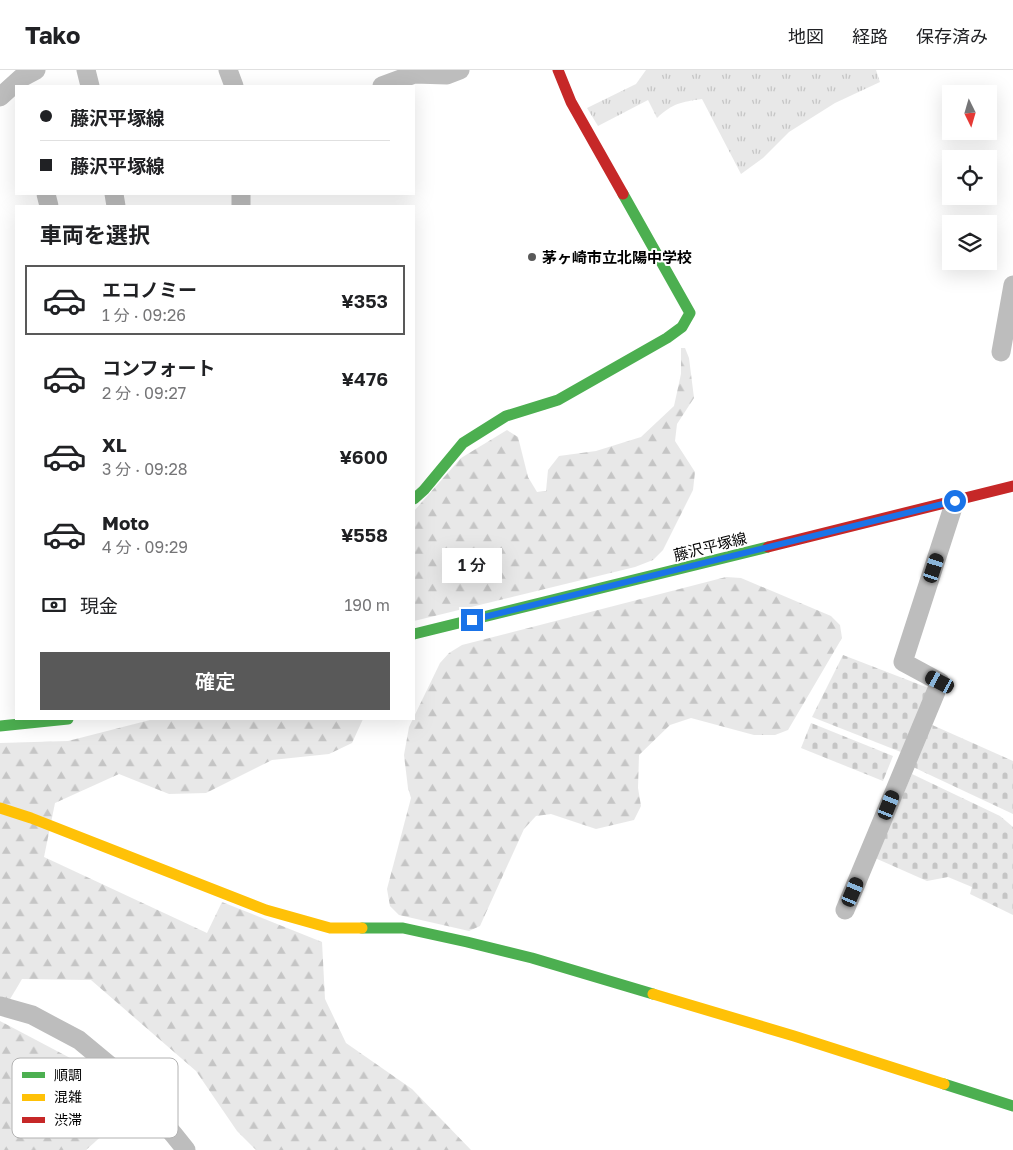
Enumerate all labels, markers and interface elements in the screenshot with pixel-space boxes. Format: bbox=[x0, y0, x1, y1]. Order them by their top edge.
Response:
text: Tako bbox=[25, 20, 80, 49]
text: 地図 bbox=[788, 25, 824, 47]
text: 経路 bbox=[852, 25, 888, 47]
text: 保存済み bbox=[916, 25, 988, 47]
north arrow bbox=[942, 85, 998, 140]
map controls bbox=[942, 85, 997, 270]
text: 藤沢平塚線 bbox=[70, 106, 165, 129]
button: locate bbox=[942, 150, 997, 205]
text: 藤沢平塚線 bbox=[70, 154, 165, 177]
button: layers bbox=[942, 215, 997, 270]
text: 車両を選択 bbox=[40, 221, 150, 248]
place label: 茅ヶ崎市立北陽中学校 bbox=[542, 248, 692, 266]
marker: 茅ヶ崎市立北陽中学校 bbox=[526, 251, 538, 263]
icon: car bbox=[42, 278, 87, 323]
text: エコノミー bbox=[102, 278, 197, 301]
text: ¥353 bbox=[341, 289, 388, 312]
text: 1 分 · 09:26 bbox=[102, 305, 186, 325]
icon: car bbox=[42, 356, 87, 401]
text: コンフォート bbox=[102, 356, 215, 379]
text: ¥476 bbox=[342, 367, 388, 390]
text: 2 分 · 09:27 bbox=[102, 383, 186, 403]
text: XL bbox=[102, 433, 127, 456]
icon: car bbox=[42, 434, 87, 479]
text: ¥600 bbox=[340, 445, 388, 468]
text: 3 分 · 09:28 bbox=[102, 459, 188, 479]
route start bbox=[944, 490, 966, 512]
text: Moto bbox=[102, 511, 149, 534]
icon: car bbox=[42, 512, 87, 557]
text: ¥558 bbox=[341, 523, 388, 546]
street label: 藤沢平塚線 bbox=[671, 528, 749, 564]
text: 4 分 · 09:29 bbox=[102, 537, 188, 557]
callout: 1 分 bbox=[442, 548, 502, 582]
car bbox=[922, 551, 945, 585]
text: 1 分 bbox=[458, 555, 486, 575]
icon: cash bbox=[40, 591, 68, 619]
text: 現金 bbox=[80, 594, 118, 617]
text: 190 m bbox=[344, 595, 390, 615]
route end bbox=[461, 609, 483, 631]
button: 確定 bbox=[40, 652, 390, 710]
car bbox=[923, 668, 956, 696]
car bbox=[876, 788, 901, 822]
car bbox=[840, 875, 865, 909]
legend bbox=[12, 1058, 178, 1138]
text: 順調 bbox=[54, 1066, 82, 1083]
text: 混雑 bbox=[54, 1088, 82, 1105]
text: 渋滞 bbox=[54, 1111, 82, 1128]

